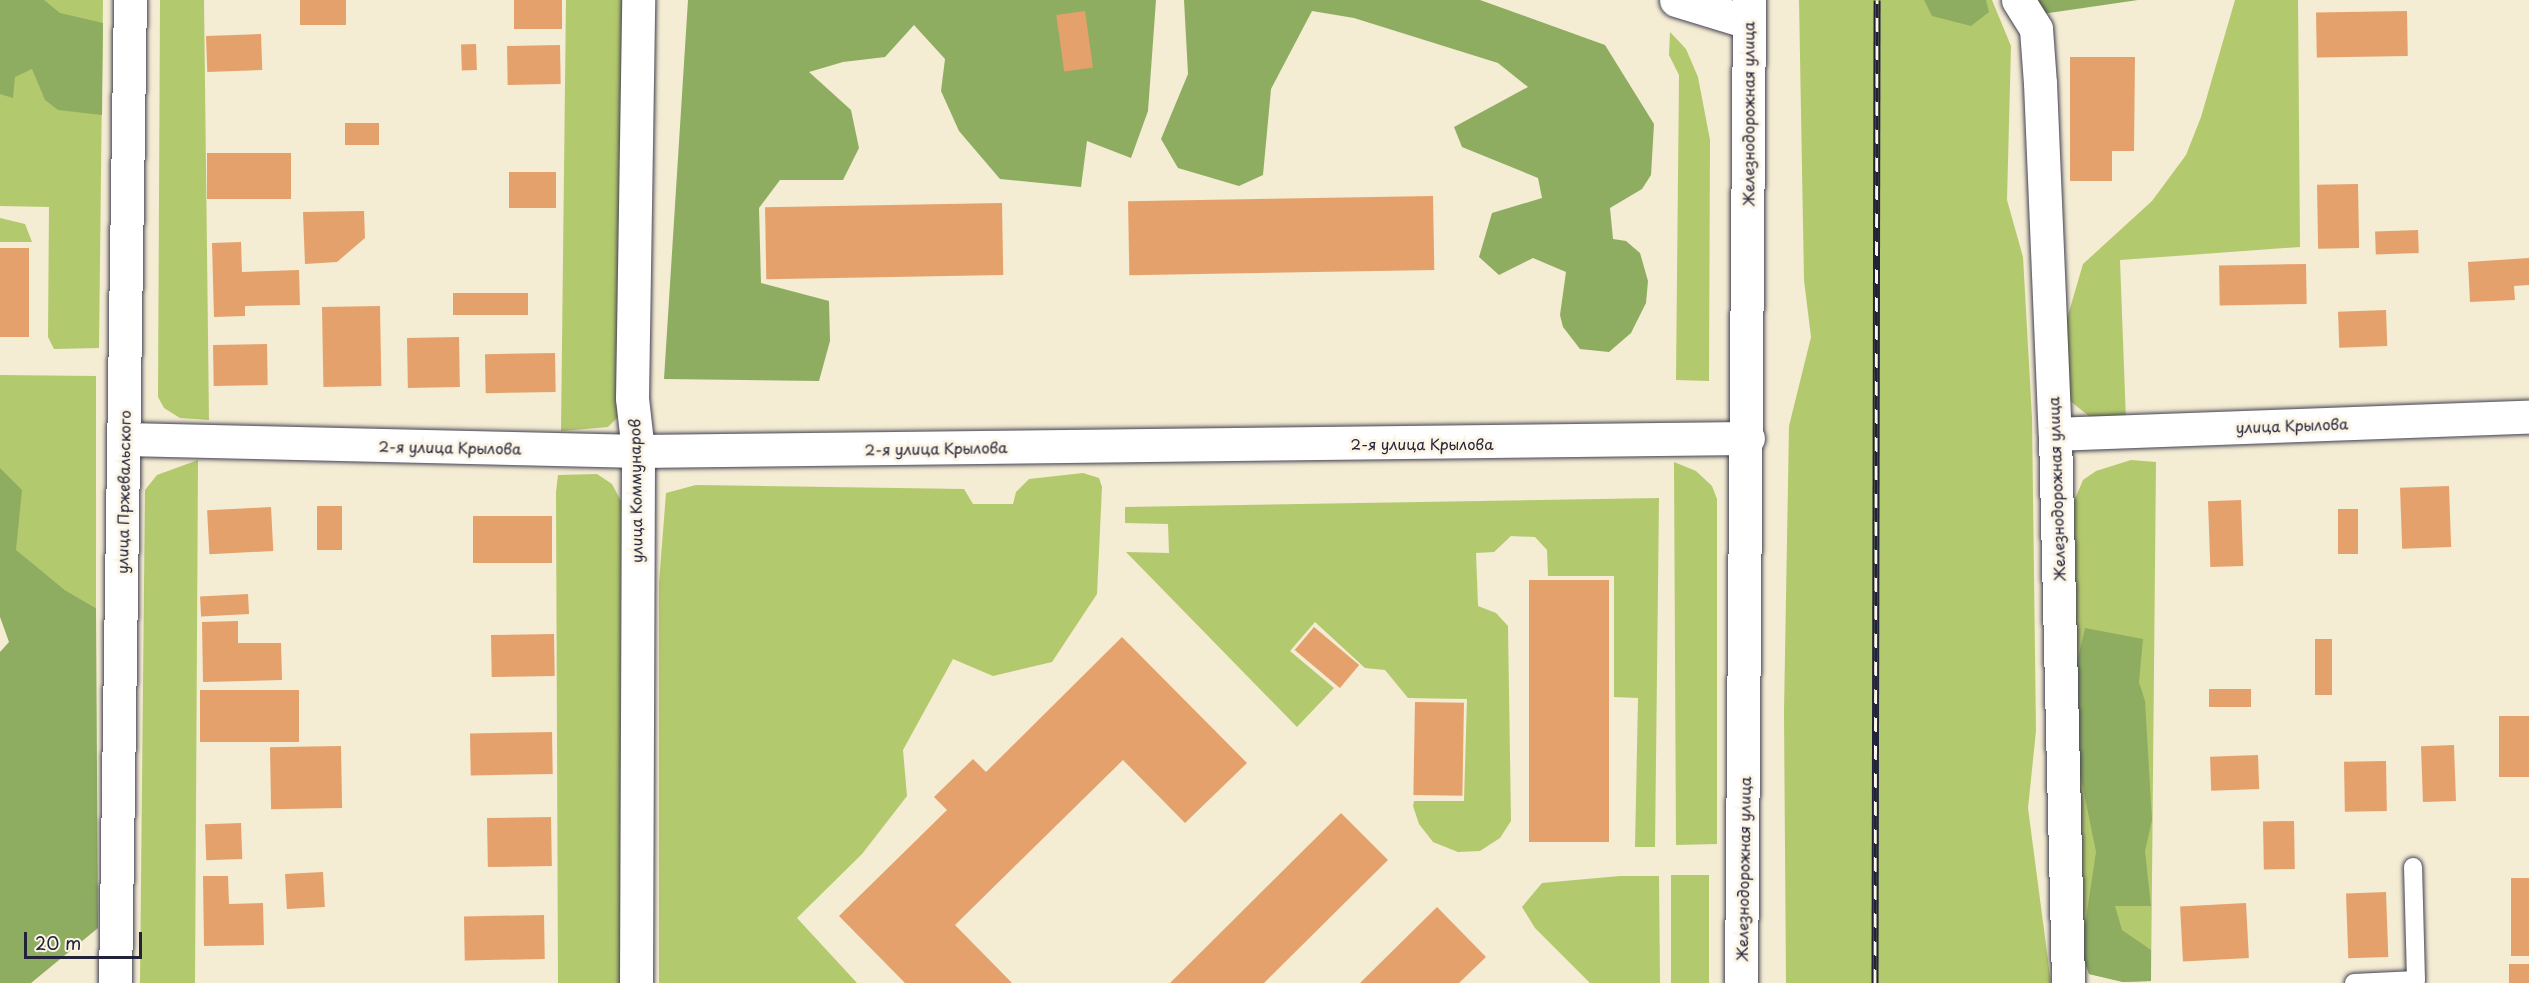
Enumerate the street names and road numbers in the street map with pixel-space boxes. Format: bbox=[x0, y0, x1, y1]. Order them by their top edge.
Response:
street label: Железнодорожная улица bbox=[1739, 21, 1757, 207]
street label: Железнодорожная улица bbox=[2044, 396, 2068, 582]
street label: улица Пржевальского bbox=[113, 410, 133, 574]
street label: улица Крылова bbox=[2235, 414, 2349, 436]
street label: улица Коммунаров bbox=[625, 418, 645, 564]
street label: 2-я улица Крылова bbox=[1350, 435, 1494, 453]
street label: 2-я улица Крылова bbox=[378, 437, 522, 457]
street label: 2-я улица Крылова bbox=[864, 438, 1008, 458]
street label: Железнодорожная улица bbox=[1732, 776, 1754, 962]

